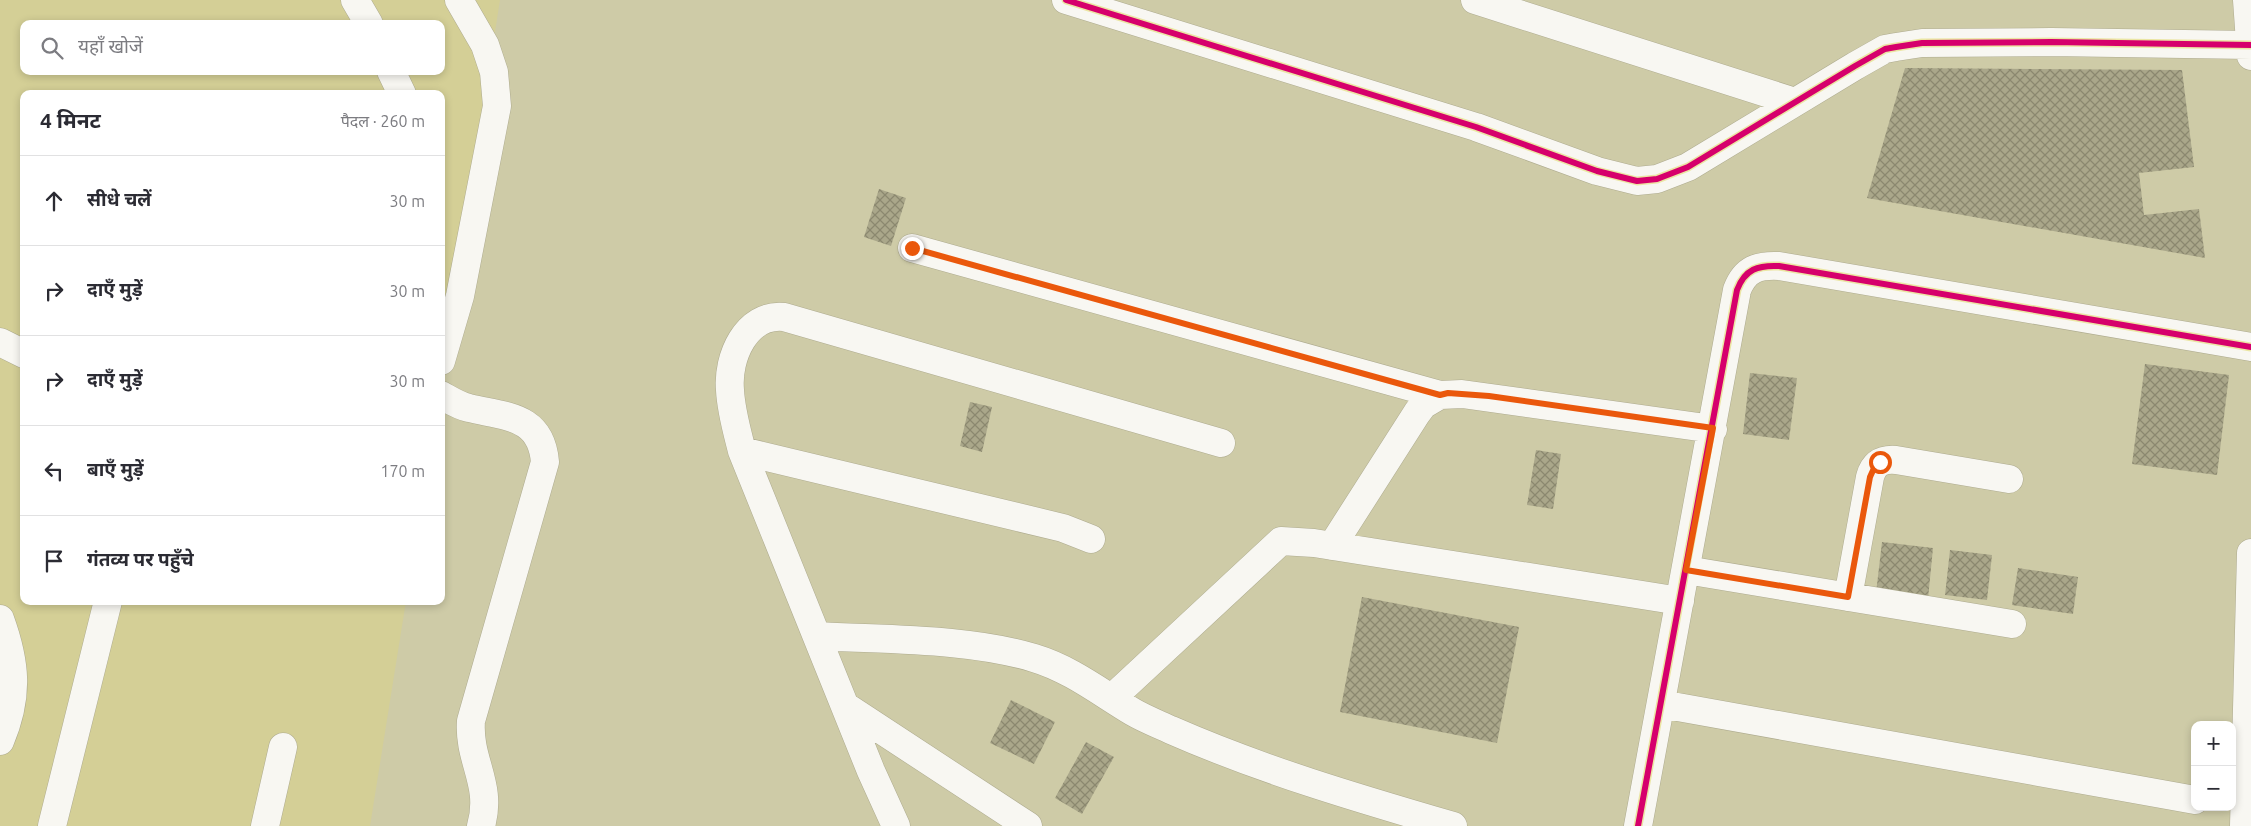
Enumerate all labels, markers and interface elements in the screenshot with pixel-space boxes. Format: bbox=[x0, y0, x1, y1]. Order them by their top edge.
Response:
search box bbox=[20, 20, 445, 75]
icon: search bbox=[38, 34, 66, 62]
text: यहाँ खोजें bbox=[78, 35, 143, 57]
text: 4 मिनट bbox=[40, 108, 101, 132]
text: पैदल · 260 m bbox=[341, 112, 425, 130]
icon: ahead bbox=[40, 187, 68, 215]
text: सीधे चलें bbox=[87, 188, 151, 210]
text: 30 m bbox=[389, 192, 425, 210]
route end bbox=[901, 237, 924, 260]
icon: right bbox=[40, 277, 68, 305]
text: दाएँ मुड़ें bbox=[87, 278, 143, 300]
text: 30 m bbox=[389, 282, 425, 300]
icon: right bbox=[40, 367, 68, 395]
text: दाएँ मुड़ें bbox=[87, 368, 143, 390]
text: 30 m bbox=[389, 372, 425, 390]
route start bbox=[1869, 451, 1892, 474]
icon: left bbox=[40, 457, 68, 485]
text: बाएँ मुड़ें bbox=[87, 458, 144, 480]
text: 170 m bbox=[380, 462, 425, 480]
icon: arrive bbox=[40, 547, 68, 575]
text: गंतव्य पर पहुँचे bbox=[87, 548, 194, 570]
map controls bbox=[2191, 721, 2236, 811]
button: + bbox=[2191, 721, 2236, 766]
button: − bbox=[2191, 766, 2236, 811]

